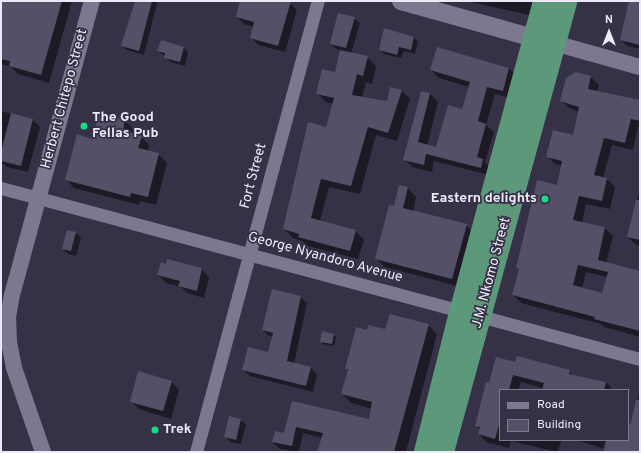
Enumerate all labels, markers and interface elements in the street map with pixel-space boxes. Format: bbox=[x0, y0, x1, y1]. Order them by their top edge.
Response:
north arrow bbox=[589, 12, 629, 52]
text: N bbox=[605, 13, 613, 27]
street label: Herbert Chitepo Street bbox=[38, 27, 92, 171]
place label: The Good Fellas Pub bbox=[92, 110, 158, 142]
marker: The Good Fellas Pub bbox=[79, 121, 89, 131]
street label: Fort Street bbox=[237, 141, 271, 211]
place label: Eastern delights bbox=[431, 191, 537, 207]
marker: Eastern delights bbox=[540, 194, 550, 204]
street label: J.M. Nkomo Street bbox=[469, 216, 515, 330]
street label: George Nyandoro Avenue bbox=[245, 229, 405, 287]
legend bbox=[499, 389, 629, 441]
text: Road bbox=[537, 397, 565, 413]
text: Building bbox=[537, 417, 581, 433]
place label: Trek bbox=[163, 422, 192, 438]
marker: Trek bbox=[150, 425, 160, 435]

